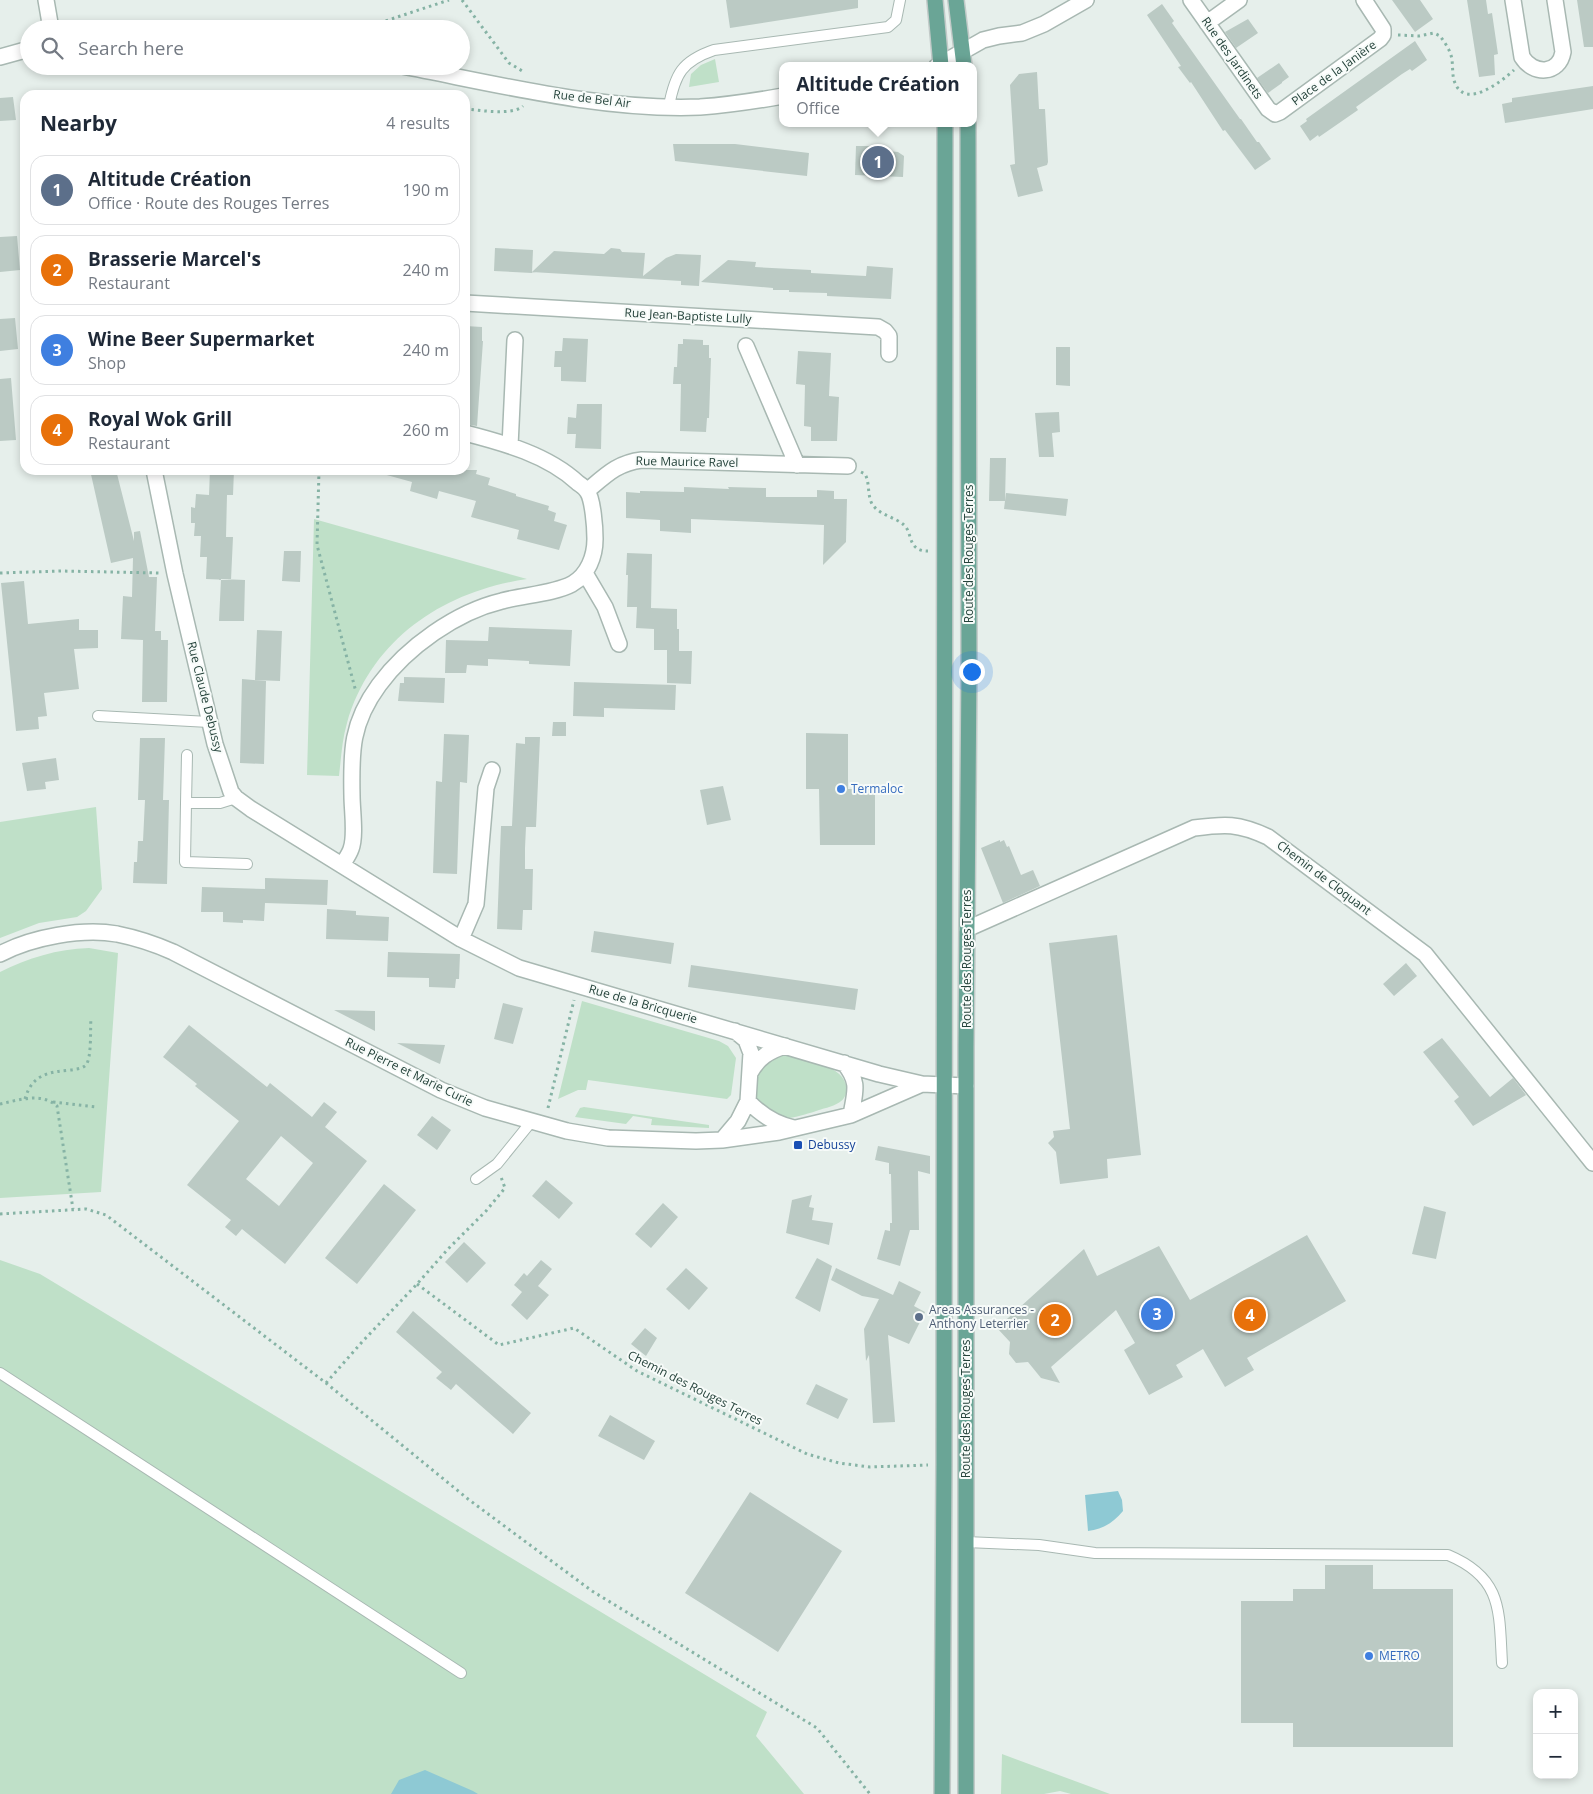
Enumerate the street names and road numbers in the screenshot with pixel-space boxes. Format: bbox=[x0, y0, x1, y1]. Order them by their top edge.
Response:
street label: Rue des Jardinets bbox=[1198, 13, 1267, 102]
street label: Place de la Janière bbox=[1288, 36, 1380, 109]
street label: Rue de Bel Air bbox=[552, 85, 632, 112]
street label: Rue Jean-Baptiste Lully bbox=[624, 304, 753, 327]
street label: Rue Maurice Ravel bbox=[635, 452, 739, 471]
street label: Route des Rouges Terres bbox=[960, 484, 977, 623]
street label: Rue Claude Debussy bbox=[183, 640, 228, 755]
street label: Chemin de Cloquant bbox=[1274, 836, 1375, 919]
street label: Route des Rouges Terres bbox=[958, 889, 975, 1028]
street label: Rue de la Bricquerie bbox=[587, 980, 700, 1027]
street label: Rue Pierre et Marie Curie bbox=[342, 1033, 476, 1110]
street label: Route des Rouges Terres bbox=[957, 1339, 974, 1478]
street label: Chemin des Rouges Terres bbox=[625, 1346, 766, 1429]

